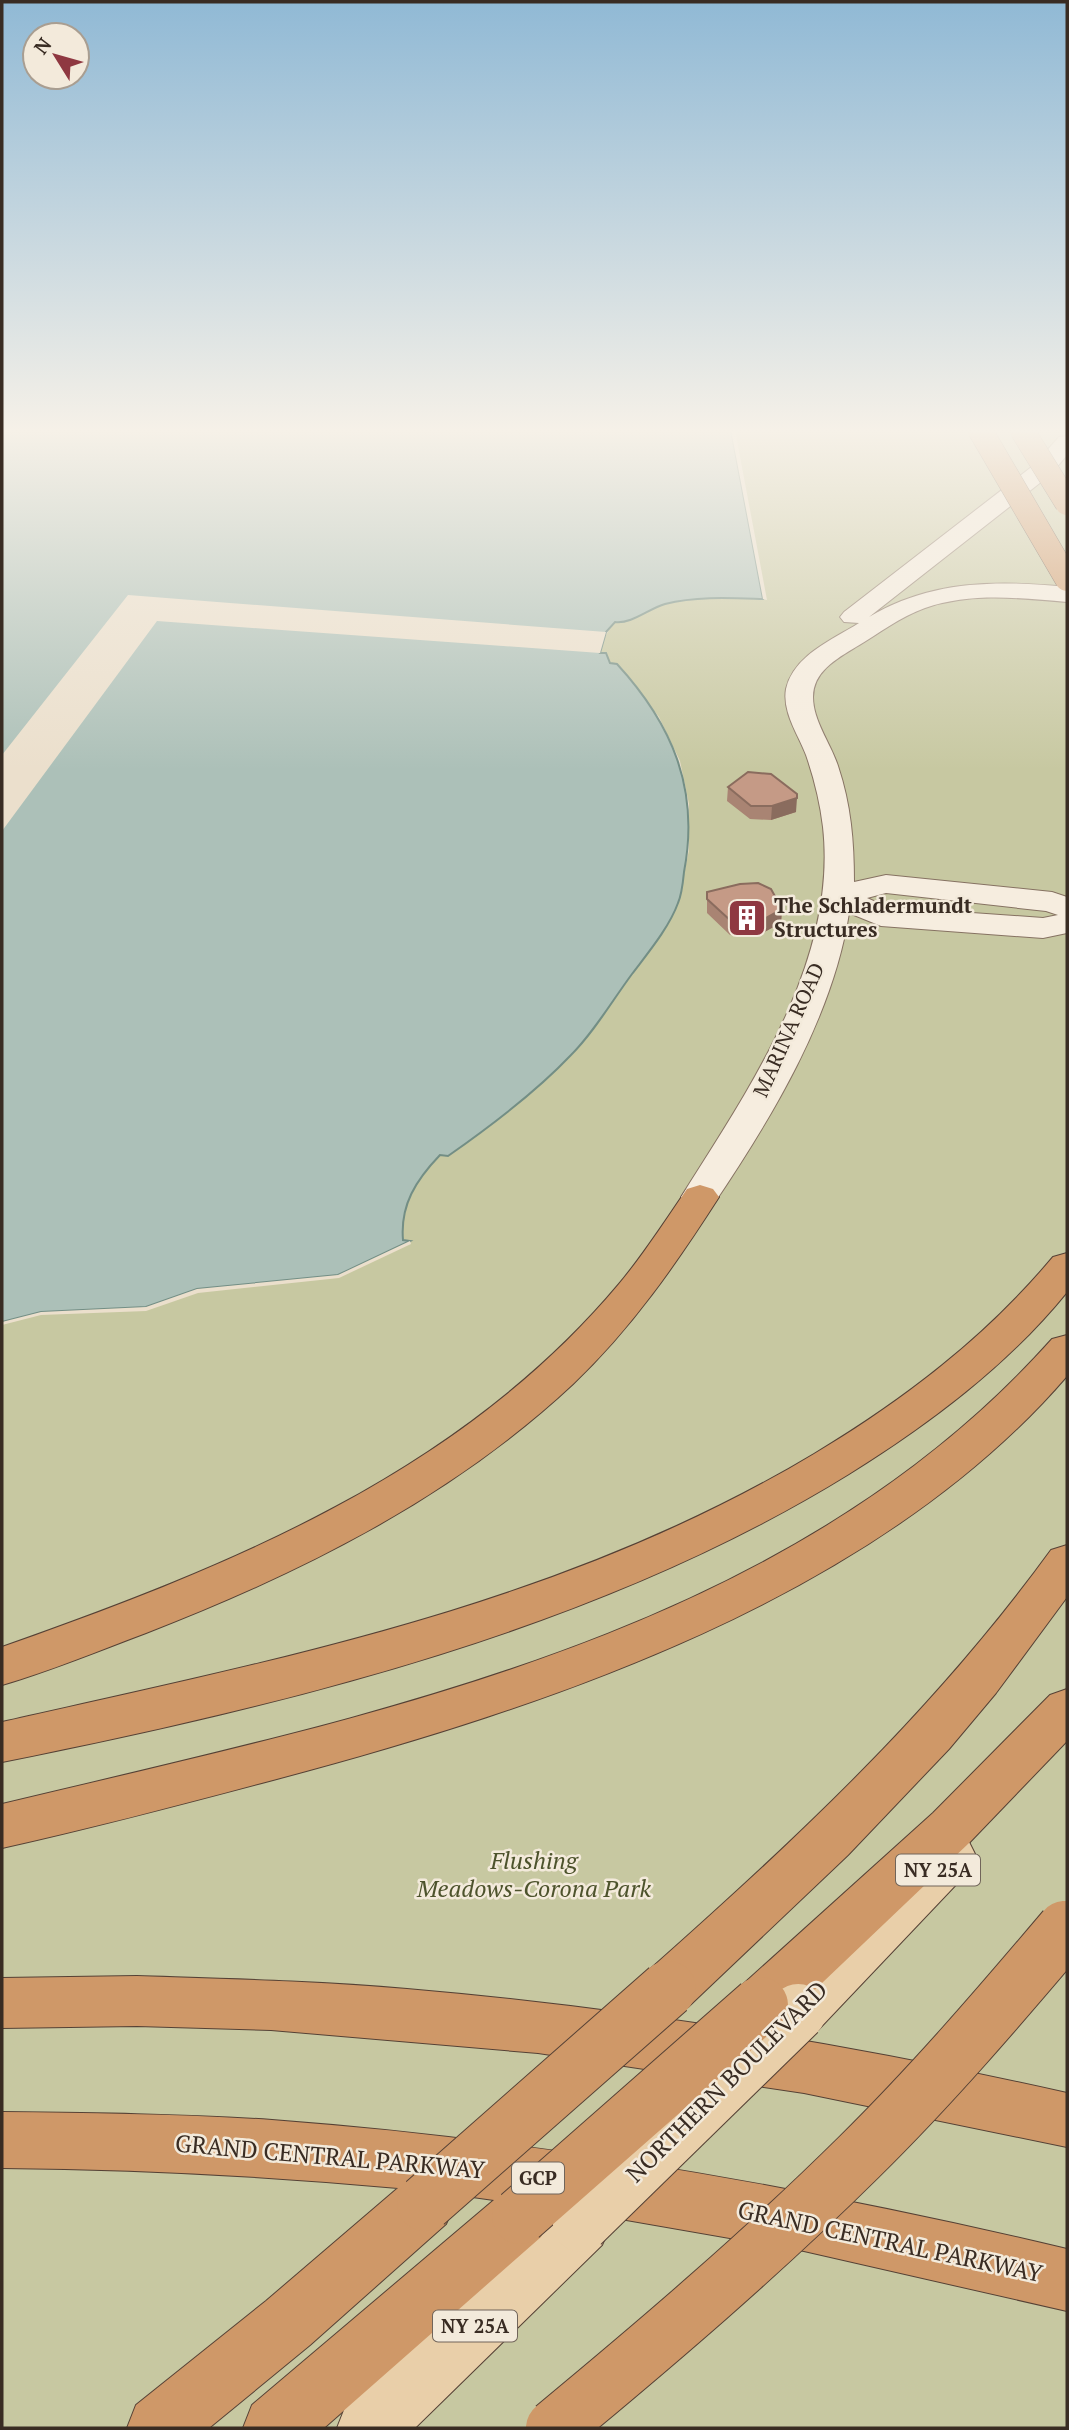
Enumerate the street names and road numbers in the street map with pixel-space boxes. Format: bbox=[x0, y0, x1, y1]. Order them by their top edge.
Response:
street label: MARINA ROAD bbox=[746, 958, 830, 1101]
road number: NY 25A bbox=[896, 1854, 980, 1886]
street label: NORTHERN BOULEVARD bbox=[619, 1974, 834, 2189]
street label: GRAND CENTRAL PARKWAY bbox=[174, 2127, 487, 2186]
road number: GCP bbox=[512, 2162, 564, 2194]
street label: GRAND CENTRAL PARKWAY bbox=[735, 2193, 1046, 2289]
road number: NY 25A bbox=[433, 2310, 517, 2342]

